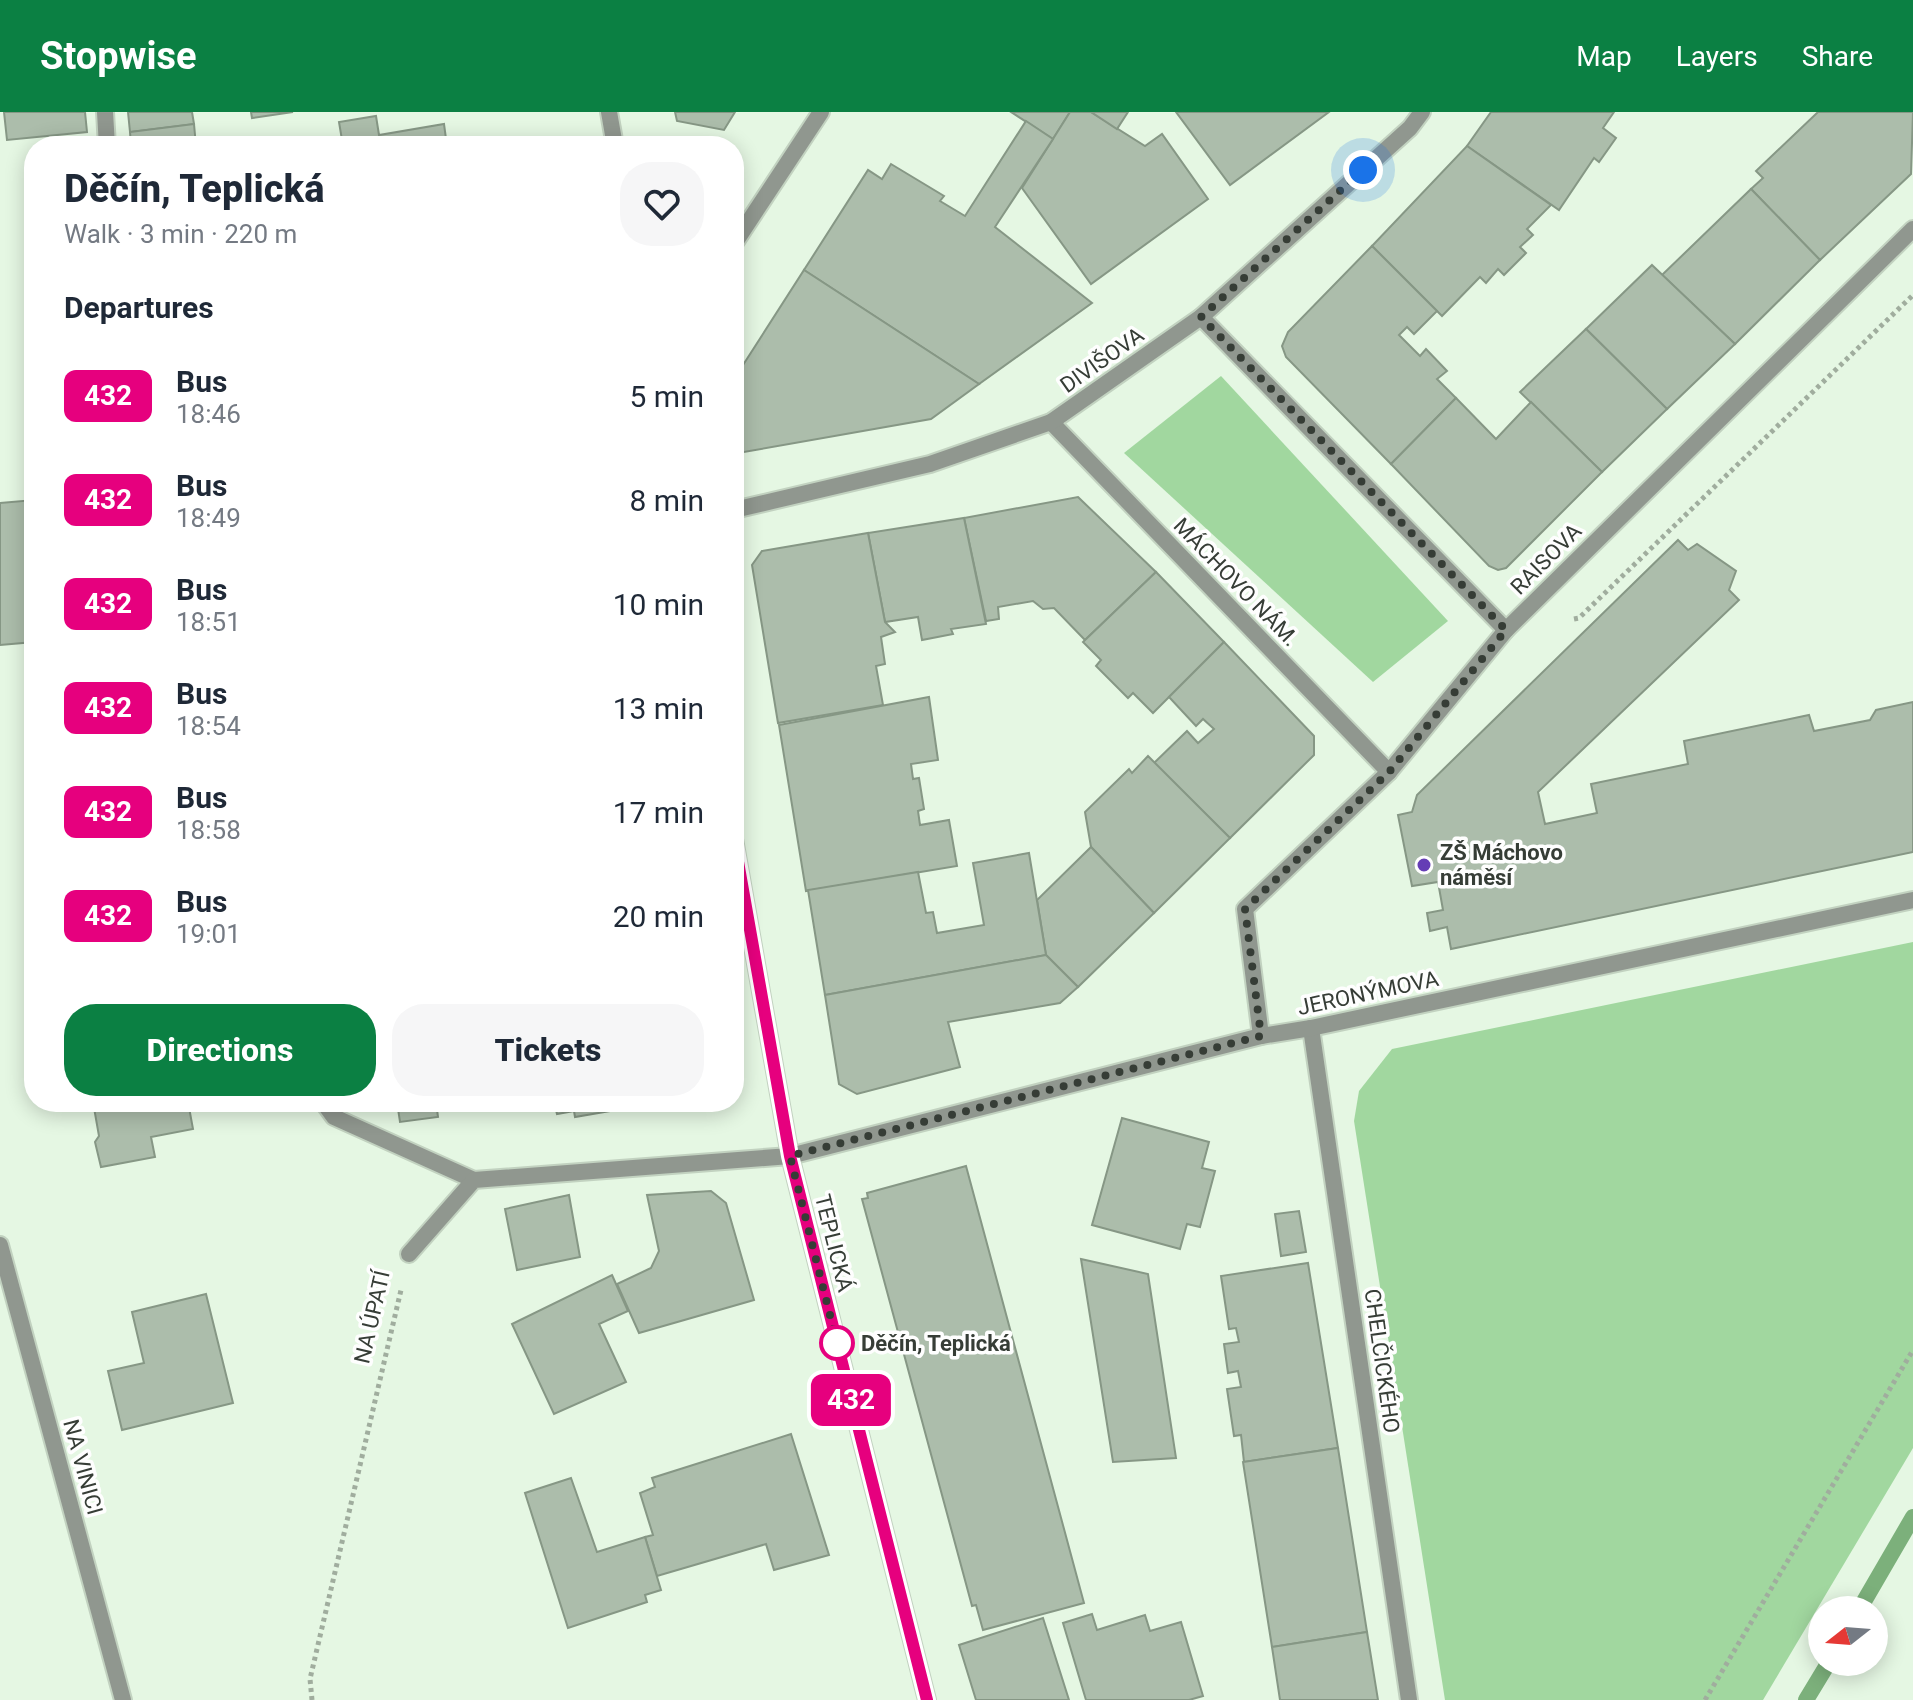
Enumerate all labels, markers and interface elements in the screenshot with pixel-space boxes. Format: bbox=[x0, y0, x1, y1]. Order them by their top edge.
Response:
text: Stopwise bbox=[40, 34, 197, 78]
text: Map bbox=[1576, 40, 1632, 73]
text: Layers bbox=[1676, 40, 1758, 73]
text: Share bbox=[1802, 40, 1873, 73]
your location bbox=[1343, 150, 1383, 190]
button: heart bbox=[620, 162, 704, 246]
text: Děčín, Teplická bbox=[64, 167, 324, 211]
text: Walk · 3 min · 220 m bbox=[64, 219, 297, 249]
text: Departures bbox=[64, 290, 214, 325]
street label: DIVIŠOVA bbox=[1055, 321, 1149, 398]
text: Bus bbox=[176, 364, 227, 399]
text: 432 bbox=[84, 379, 132, 412]
text: 5 min bbox=[630, 379, 704, 414]
text: 18:46 bbox=[176, 399, 241, 429]
text: Bus bbox=[176, 468, 227, 503]
text: 432 bbox=[84, 483, 132, 516]
text: 8 min bbox=[630, 483, 704, 518]
text: 18:49 bbox=[176, 503, 241, 533]
street label: MÁCHOVO NÁM. bbox=[1169, 513, 1303, 651]
street label: RAISOVA bbox=[1506, 518, 1587, 599]
text: Bus bbox=[176, 572, 227, 607]
text: 432 bbox=[84, 587, 132, 620]
text: 10 min bbox=[613, 587, 704, 622]
text: 18:51 bbox=[176, 607, 241, 637]
text: Bus bbox=[176, 676, 227, 711]
text: 432 bbox=[84, 691, 132, 724]
text: 13 min bbox=[613, 691, 704, 726]
text: 18:54 bbox=[176, 711, 241, 741]
text: Bus bbox=[176, 780, 227, 815]
text: 432 bbox=[84, 795, 132, 828]
text: 17 min bbox=[613, 795, 704, 830]
text: 18:58 bbox=[176, 815, 241, 845]
place label: ZŠ Máchovo náměsí bbox=[1440, 840, 1563, 890]
marker: ZŠ Máchovo náměsí bbox=[1415, 856, 1433, 874]
text: Bus bbox=[176, 884, 227, 919]
text: 432 bbox=[84, 899, 132, 932]
text: 20 min bbox=[613, 899, 704, 934]
text: 19:01 bbox=[176, 919, 241, 949]
street label: JERONÝMOVA bbox=[1295, 966, 1441, 1020]
button: Directions bbox=[64, 1004, 376, 1096]
button: Tickets bbox=[392, 1004, 704, 1096]
street label: TEPLICKÁ bbox=[810, 1192, 858, 1295]
street label: NA ÚPATÍ bbox=[348, 1267, 395, 1366]
street label: CHELČICKÉHO bbox=[1360, 1287, 1405, 1435]
marker: Děčín, Teplická bbox=[820, 1326, 854, 1360]
place label: Děčín, Teplická bbox=[861, 1331, 1011, 1356]
line badge: 432 bbox=[805, 1374, 897, 1426]
text: 432 bbox=[827, 1383, 875, 1416]
street label: NA VINICI bbox=[58, 1417, 108, 1517]
north arrow bbox=[1808, 1596, 1888, 1676]
map controls bbox=[1808, 1596, 1888, 1676]

